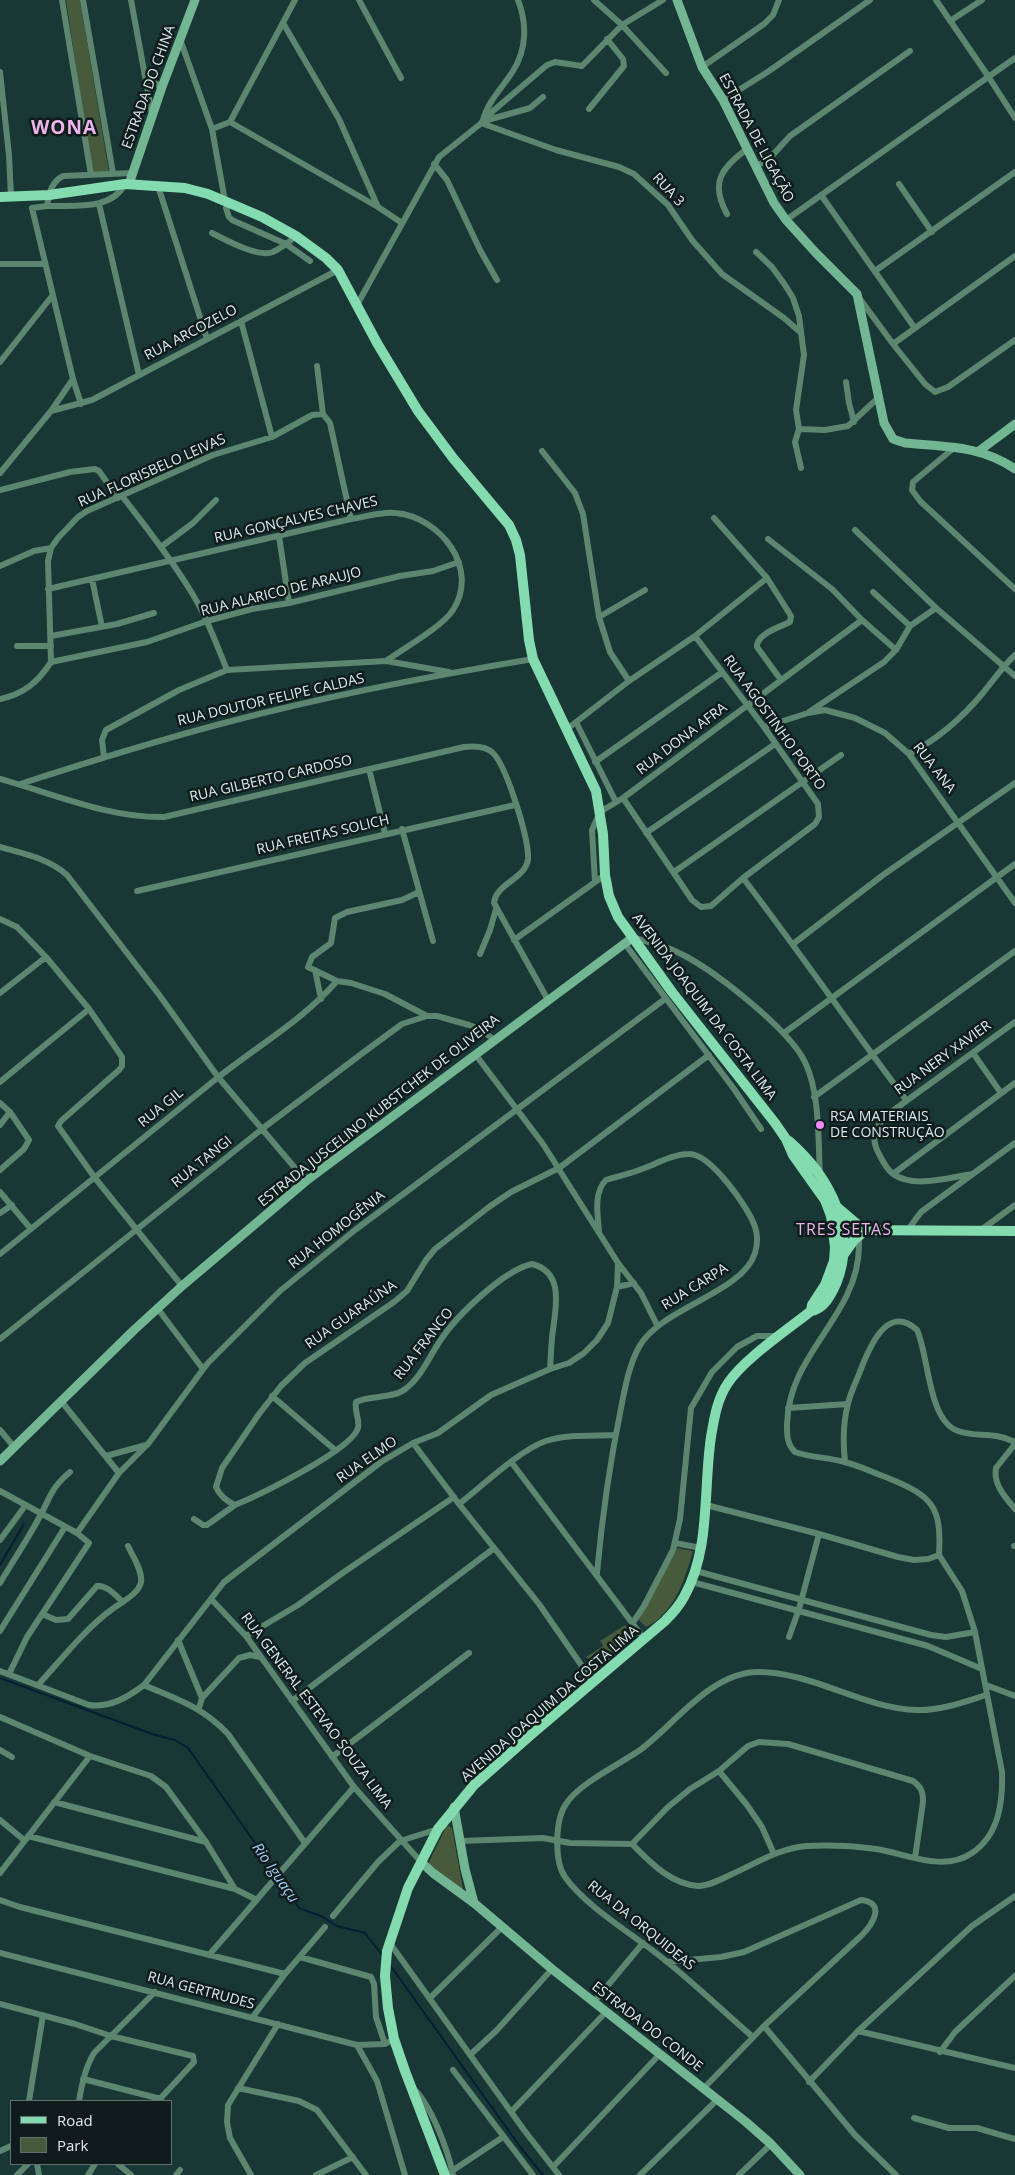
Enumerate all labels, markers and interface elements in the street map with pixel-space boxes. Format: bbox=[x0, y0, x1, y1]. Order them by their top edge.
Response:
street label: ESTRADA DO CHINA bbox=[119, 23, 179, 151]
street label: ESTRADA DE LIGAÇÃO bbox=[715, 71, 797, 205]
district label: WONA bbox=[30, 118, 98, 140]
street label: RUA 3 bbox=[648, 170, 688, 210]
street label: RUA ARCOZELO bbox=[142, 302, 240, 364]
street label: RUA FLORISBELO LEIVAS bbox=[76, 431, 228, 511]
street label: RUA GONÇALVES CHAVES bbox=[213, 493, 379, 547]
street label: RUA ALARICO DE ARAUJO bbox=[199, 564, 363, 620]
street label: RUA AGOSTINHO PORTO bbox=[719, 652, 829, 794]
street label: RUA DOUTOR FELIPE CALDAS bbox=[176, 670, 366, 730]
street label: RUA DONA AFRA bbox=[633, 699, 731, 779]
street label: RUA ANA bbox=[909, 739, 959, 797]
street label: RUA GILBERTO CARDOSO bbox=[188, 752, 354, 806]
street label: RUA FREITAS SOLICH bbox=[255, 812, 391, 858]
street label: AVENIDA JOAQUIM DA COSTA LIMA bbox=[628, 910, 780, 1104]
street label: ESTRADA JUSCELINO KUBSTCHEK DE OLIVEIRA bbox=[255, 1012, 503, 1210]
street label: RUA NERY XAVIER bbox=[891, 1017, 995, 1099]
street label: RUA GIL bbox=[135, 1085, 187, 1131]
place label: RSA MATERIAIS DE CONSTRUÇÃO bbox=[830, 1109, 945, 1142]
marker: RSA MATERIAIS DE CONSTRUÇÃO bbox=[814, 1119, 826, 1131]
street label: RUA TANGI bbox=[169, 1133, 235, 1191]
street label: RUA HOMOGÊNIA bbox=[286, 1187, 388, 1273]
district label: TRES SETAS bbox=[795, 1220, 893, 1240]
street label: RUA CARPA bbox=[659, 1260, 731, 1314]
street label: RUA GUARAÚNA bbox=[302, 1277, 400, 1353]
street label: RUA FRANCO bbox=[391, 1305, 457, 1383]
street label: RUA ELMO bbox=[334, 1433, 400, 1487]
street label: RUA GENERAL ESTEVAO SOUZA LIMA bbox=[237, 1610, 395, 1812]
street label: AVENIDA JOAQUIM DA COSTA LIMA bbox=[458, 1622, 642, 1786]
water label: Rio Iguaçu bbox=[248, 1840, 302, 1906]
street label: RUA DA ORQUIDEAS bbox=[584, 1878, 698, 1974]
street label: RUA GERTRUDES bbox=[146, 1969, 256, 2013]
street label: ESTRADA DO CONDE bbox=[588, 1978, 706, 2076]
legend bbox=[10, 2100, 172, 2165]
text: Road bbox=[57, 2110, 93, 2130]
text: Park bbox=[57, 2135, 88, 2155]

